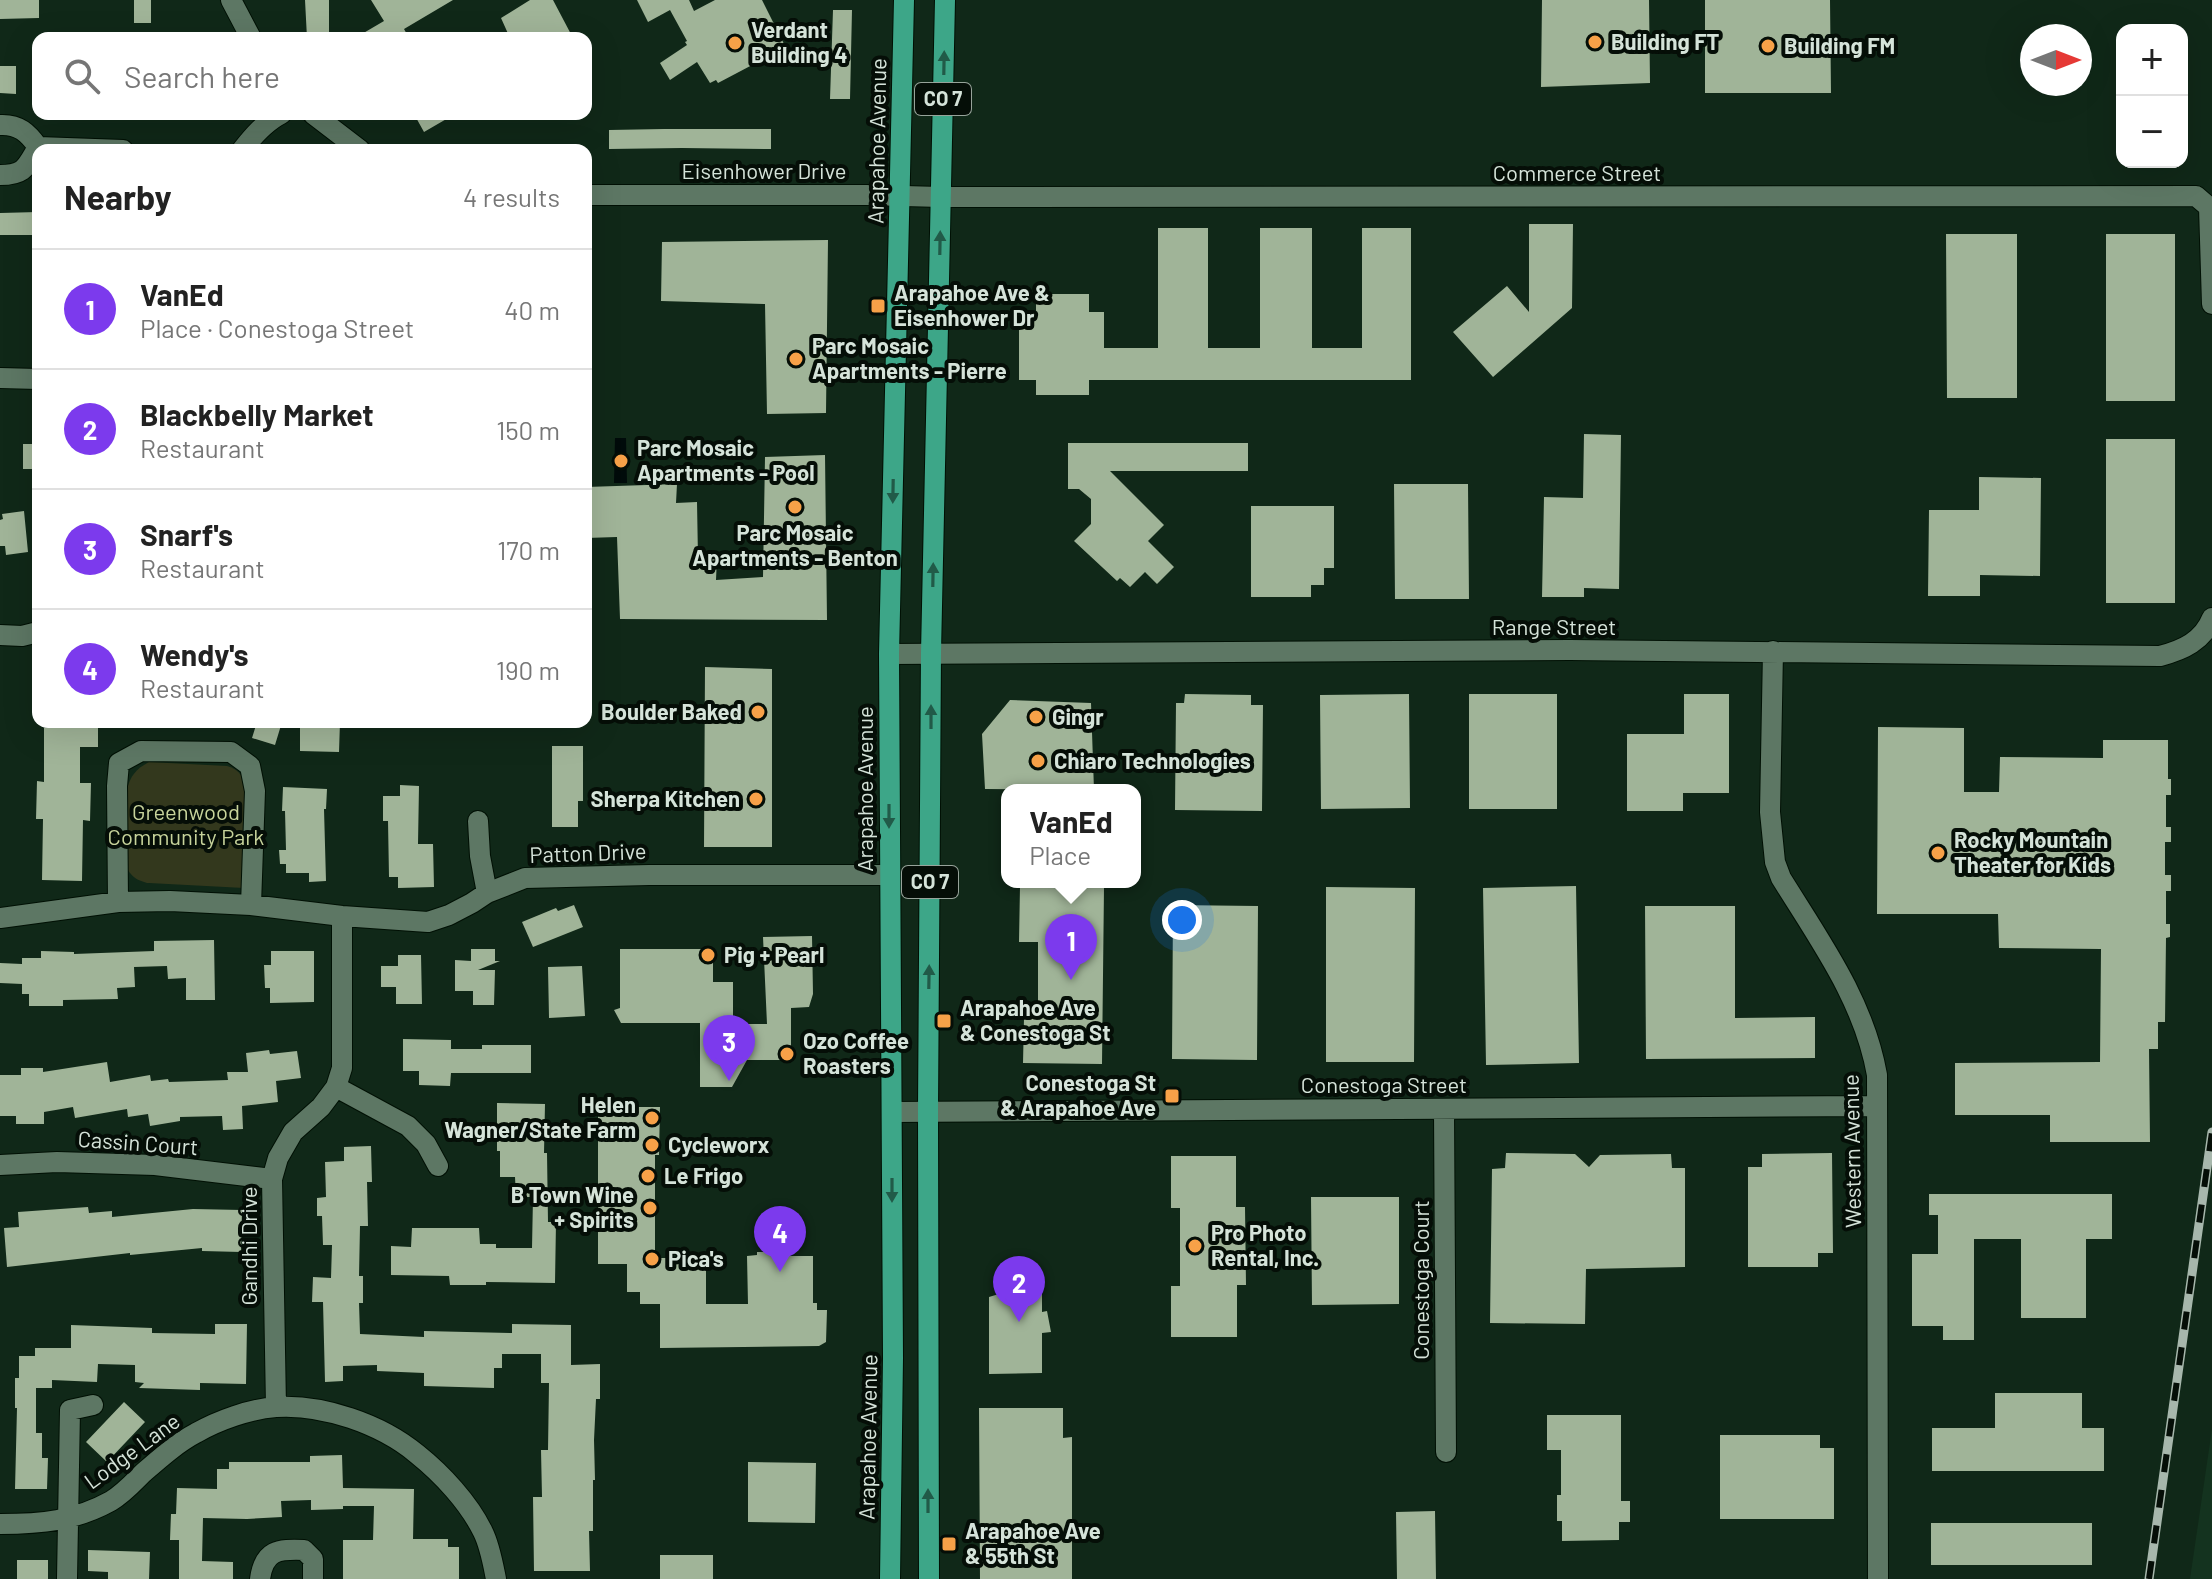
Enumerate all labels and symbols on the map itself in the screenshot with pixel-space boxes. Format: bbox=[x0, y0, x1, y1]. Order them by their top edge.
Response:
place label: Verdant Building 4 bbox=[751, 16, 848, 67]
north arrow bbox=[2020, 24, 2092, 96]
place label: Building FT bbox=[1611, 28, 1720, 54]
place label: Building FM bbox=[1784, 32, 1895, 58]
marker: Building FT bbox=[1586, 33, 1604, 51]
marker: Verdant Building 4 bbox=[726, 34, 744, 52]
marker: Building FM bbox=[1759, 37, 1777, 55]
one-way arrow bbox=[938, 50, 950, 75]
street label: Arapahoe Avenue bbox=[862, 58, 890, 224]
road number: CO 7 bbox=[915, 83, 971, 115]
street label: Eisenhower Drive bbox=[682, 157, 846, 183]
street label: Commerce Street bbox=[1493, 159, 1661, 185]
one-way arrow bbox=[934, 230, 946, 255]
place label: Arapahoe Ave & Eisenhower Dr bbox=[894, 279, 1050, 330]
marker: Arapahoe Ave & Eisenhower Dr bbox=[869, 297, 887, 315]
place label: Parc Mosaic Apartments - Pierre bbox=[812, 332, 1007, 383]
marker: Parc Mosaic Apartments - Pierre bbox=[787, 350, 805, 368]
place label: Parc Mosaic Apartments - Pool bbox=[637, 434, 815, 485]
marker: Parc Mosaic Apartments - Pool bbox=[612, 452, 630, 470]
one-way arrow bbox=[886, 479, 899, 504]
marker: Parc Mosaic Apartments - Benton bbox=[786, 498, 804, 516]
place label: Parc Mosaic Apartments - Benton bbox=[692, 519, 898, 570]
one-way arrow bbox=[927, 562, 939, 587]
street label: Range Street bbox=[1492, 613, 1616, 639]
place label: Boulder Baked bbox=[601, 698, 742, 724]
marker: Boulder Baked bbox=[749, 703, 767, 721]
place label: Gingr bbox=[1052, 703, 1104, 729]
one-way arrow bbox=[925, 704, 937, 729]
street label: Arapahoe Avenue bbox=[851, 706, 877, 872]
marker: Gingr bbox=[1027, 708, 1045, 726]
place label: Chiaro Technologies bbox=[1054, 747, 1251, 773]
marker: Chiaro Technologies bbox=[1029, 752, 1047, 770]
place label: Sherpa Kitchen bbox=[591, 785, 740, 811]
marker: Sherpa Kitchen bbox=[747, 790, 765, 808]
park label: Greenwood Community Park bbox=[108, 798, 264, 849]
one-way arrow bbox=[883, 804, 895, 829]
place label: Rocky Mountain Theater for Kids bbox=[1954, 826, 2111, 877]
street label: Patton Drive bbox=[529, 837, 647, 867]
marker: Rocky Mountain Theater for Kids bbox=[1929, 844, 1947, 862]
road number: CO 7 bbox=[902, 866, 958, 898]
your location bbox=[1162, 900, 1202, 940]
pin: 1 bbox=[1045, 914, 1097, 980]
place label: Pig + Pearl bbox=[724, 941, 824, 967]
marker: Pig + Pearl bbox=[699, 946, 717, 964]
one-way arrow bbox=[923, 964, 935, 989]
place label: Arapahoe Ave & Conestoga St bbox=[960, 994, 1111, 1045]
marker: Arapahoe Ave & Conestoga St bbox=[935, 1012, 953, 1030]
pin: 3 bbox=[703, 1015, 755, 1081]
place label: Ozo Coffee Roasters bbox=[803, 1027, 909, 1078]
marker: Ozo Coffee Roasters bbox=[778, 1045, 796, 1063]
place label: Conestoga St & Arapahoe Ave bbox=[1000, 1069, 1156, 1120]
street label: Conestoga Street bbox=[1301, 1071, 1467, 1097]
street label: Western Avenue bbox=[1837, 1074, 1865, 1228]
marker: Conestoga St & Arapahoe Ave bbox=[1163, 1087, 1181, 1105]
place label: Helen Wagner/State Farm bbox=[444, 1091, 636, 1142]
marker: Helen Wagner/State Farm bbox=[643, 1109, 661, 1127]
street label: Cassin Court bbox=[77, 1125, 199, 1159]
place label: Cycleworx bbox=[668, 1131, 769, 1157]
marker: Cycleworx bbox=[643, 1136, 661, 1154]
place label: Le Frigo bbox=[664, 1162, 743, 1188]
marker: Le Frigo bbox=[639, 1167, 657, 1185]
one-way arrow bbox=[886, 1178, 898, 1203]
place label: B Town Wine + Spirits bbox=[511, 1181, 634, 1232]
street label: Gandhi Drive bbox=[235, 1186, 261, 1306]
marker: B Town Wine + Spirits bbox=[641, 1199, 659, 1217]
street label: Conestoga Court bbox=[1407, 1200, 1433, 1360]
pin: 4 bbox=[754, 1206, 806, 1272]
place label: Pro Photo Rental, Inc. bbox=[1211, 1219, 1319, 1270]
marker: Pro Photo Rental, Inc. bbox=[1186, 1237, 1204, 1255]
place label: Pica's bbox=[668, 1245, 724, 1271]
marker: Pica's bbox=[643, 1250, 661, 1268]
pin: 2 bbox=[993, 1256, 1045, 1322]
street label: Arapahoe Avenue bbox=[853, 1354, 881, 1520]
street label: Lodge Lane bbox=[79, 1407, 184, 1493]
one-way arrow bbox=[922, 1488, 934, 1513]
place label: Arapahoe Ave & 55th St bbox=[965, 1517, 1101, 1568]
marker: Arapahoe Ave & 55th St bbox=[940, 1535, 958, 1553]

